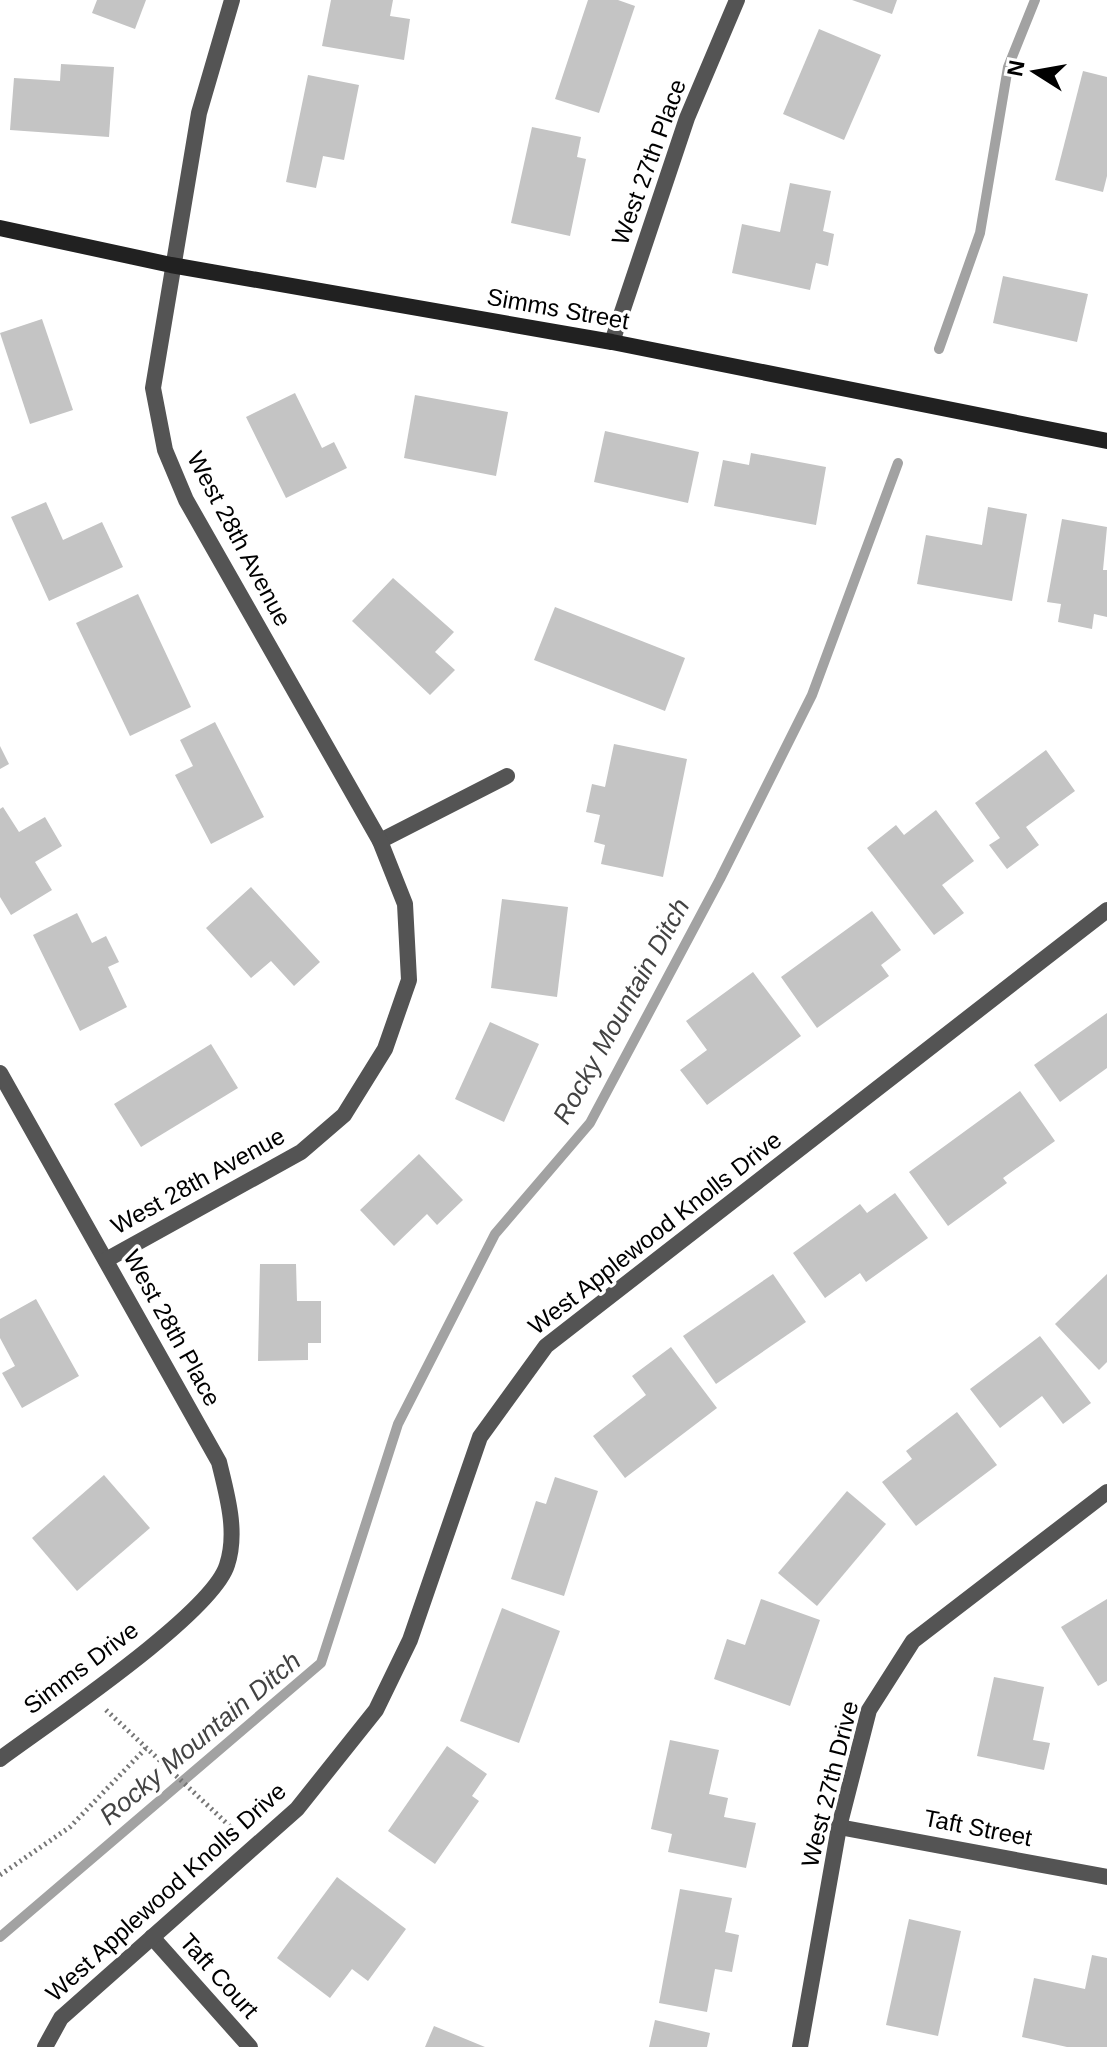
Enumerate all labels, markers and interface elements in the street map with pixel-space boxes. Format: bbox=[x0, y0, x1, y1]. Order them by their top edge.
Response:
north arrow bbox=[995, 32, 1075, 112]
text: N bbox=[1002, 58, 1030, 78]
street label: West 27th Place bbox=[606, 75, 691, 248]
street label: Simms Street bbox=[485, 283, 632, 334]
street label: West 28th Avenue bbox=[182, 447, 297, 631]
water label: Rocky Mountain Ditch bbox=[547, 893, 695, 1129]
street label: West 28th Avenue bbox=[106, 1122, 289, 1239]
street label: West Applewood Knolls Drive bbox=[523, 1126, 786, 1340]
street label: West 28th Place bbox=[118, 1245, 227, 1411]
street label: Simms Drive bbox=[18, 1616, 143, 1719]
water label: Rocky Mountain Ditch bbox=[93, 1645, 307, 1831]
street label: West 27th Drive bbox=[796, 1698, 863, 1870]
street label: West Applewood Knolls Drive bbox=[40, 1777, 291, 2006]
street label: Taft Street bbox=[922, 1804, 1035, 1851]
street label: Taft Court bbox=[175, 1928, 264, 2024]

